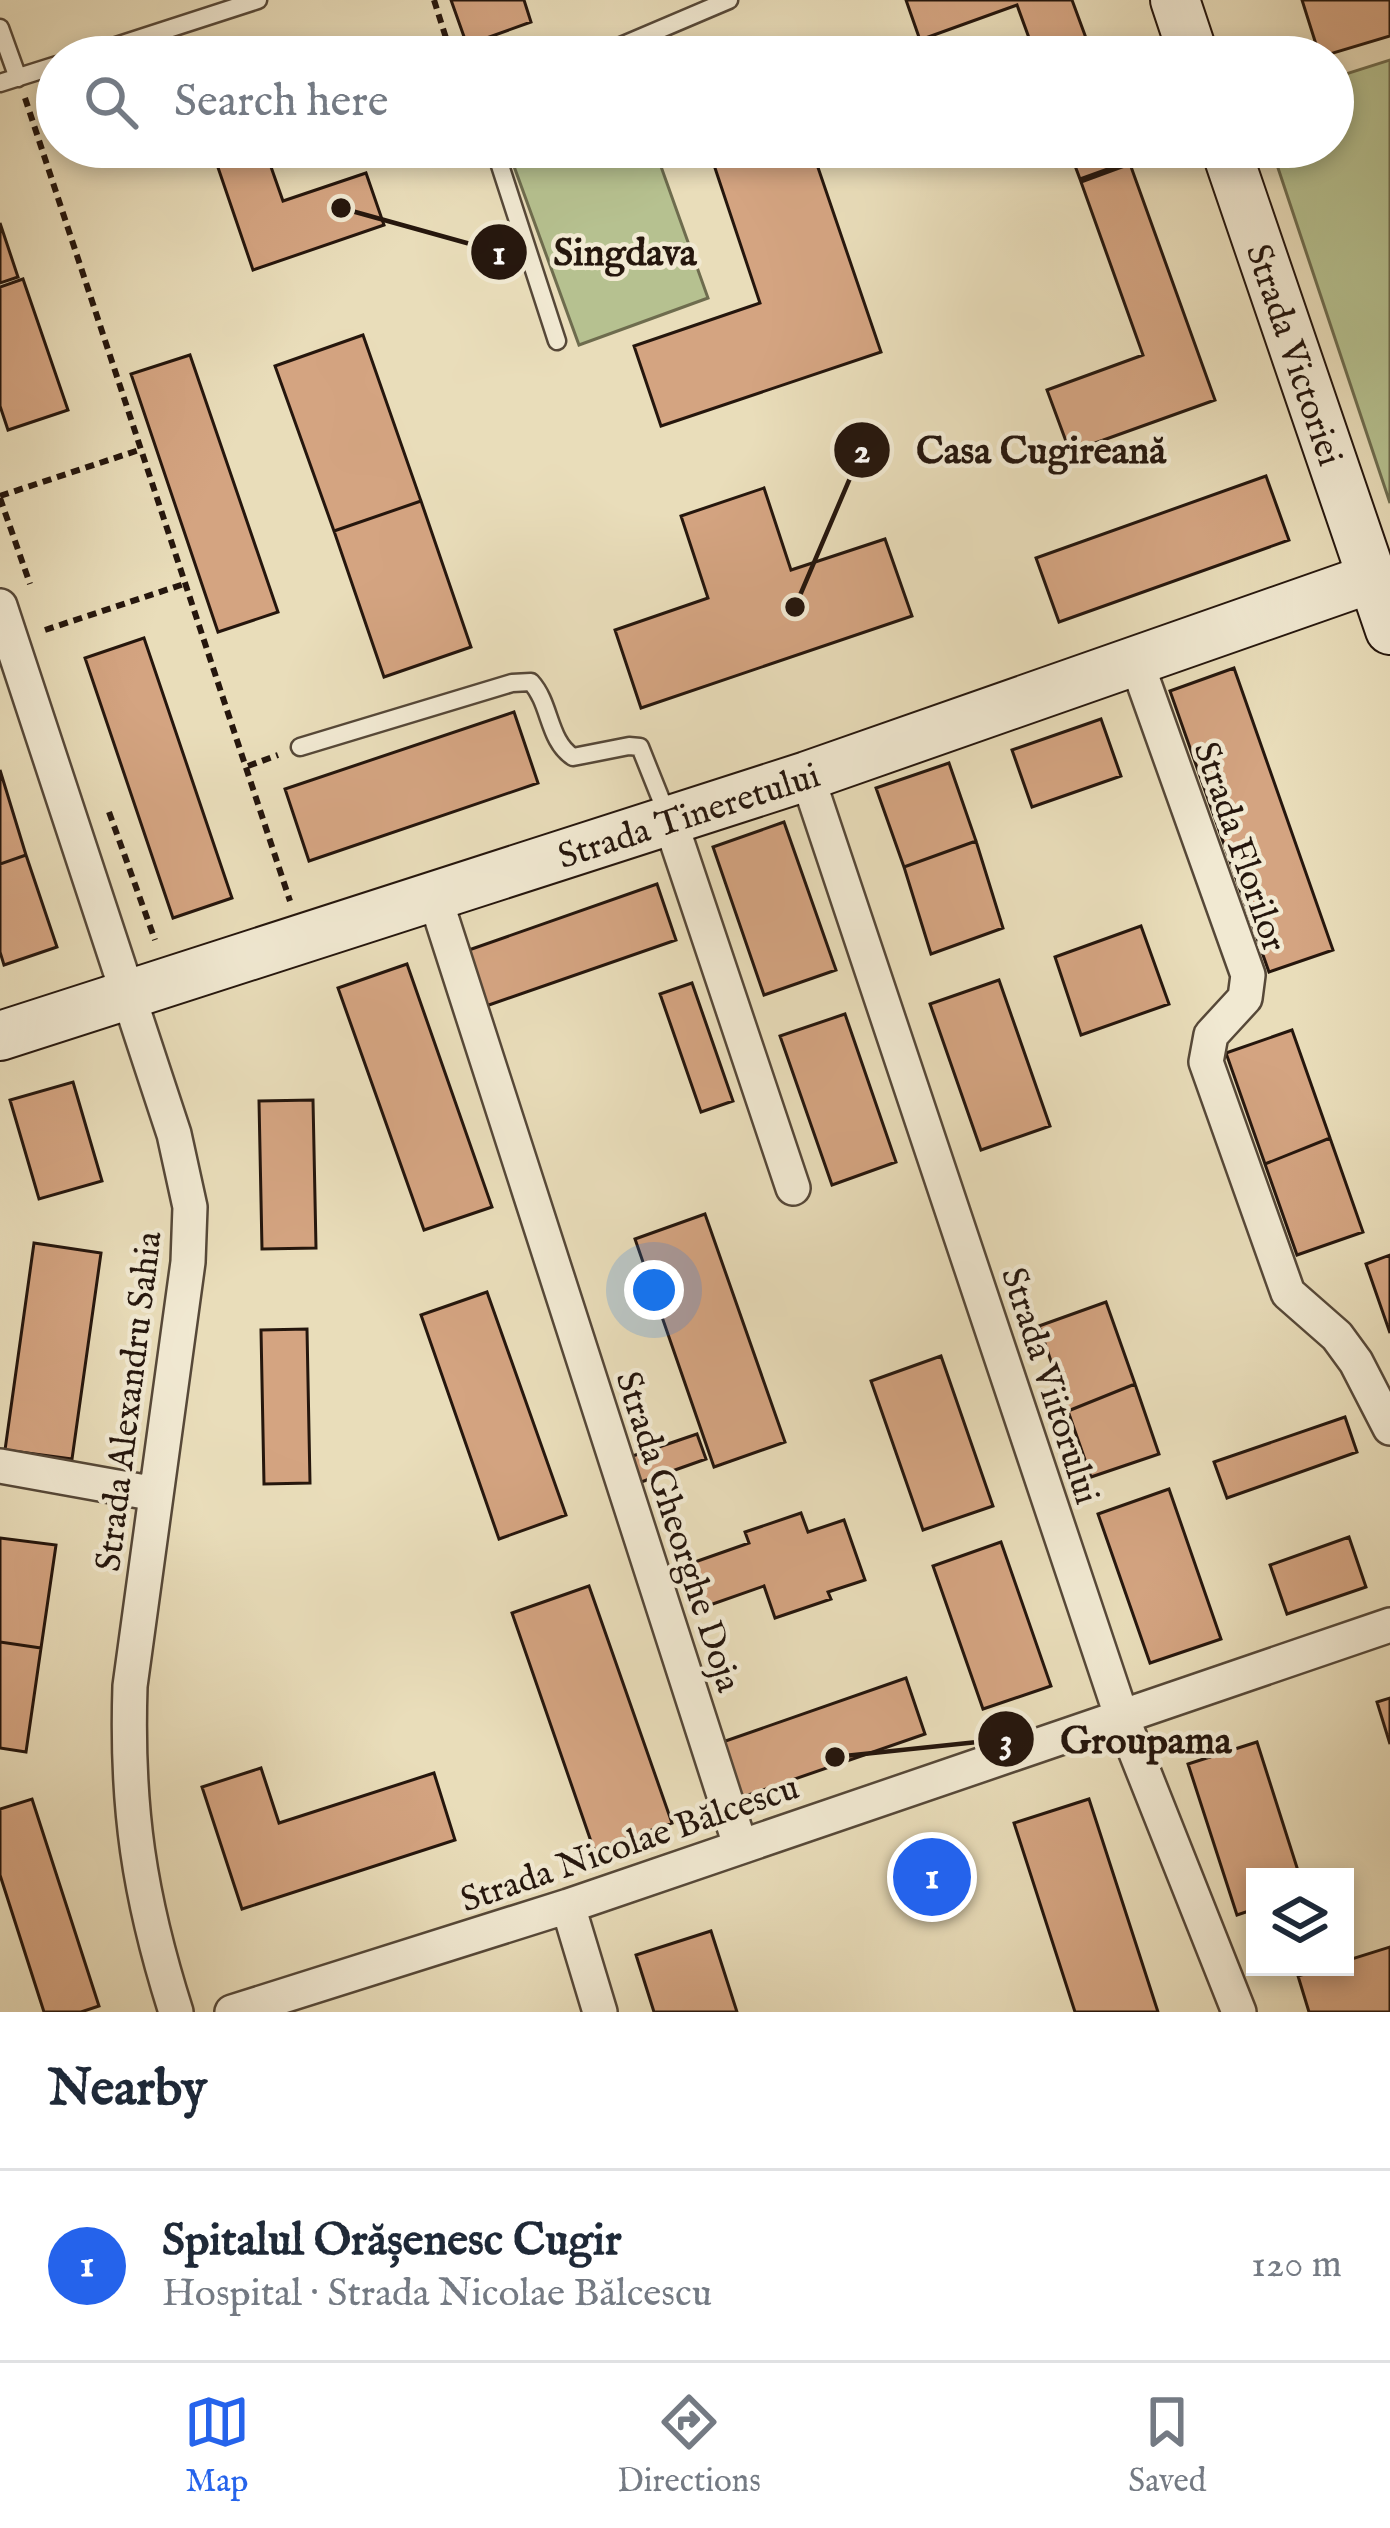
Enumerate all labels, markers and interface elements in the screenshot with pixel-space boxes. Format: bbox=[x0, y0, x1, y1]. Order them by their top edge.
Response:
search box bbox=[36, 36, 1354, 168]
icon: search bbox=[78, 69, 144, 135]
text: Search here bbox=[174, 74, 388, 131]
callout: Singdava bbox=[469, 214, 720, 289]
text: Singdava bbox=[553, 230, 698, 279]
text: 1 bbox=[492, 231, 506, 277]
street label: Strada Victoriei bbox=[1234, 238, 1352, 472]
callout: Casa Cugireană bbox=[832, 412, 1190, 487]
text: Casa Cugireană bbox=[916, 428, 1167, 477]
text: 2 bbox=[854, 429, 871, 475]
street label: Strada Florilor bbox=[1182, 736, 1297, 958]
street label: Strada Tineretului bbox=[552, 753, 826, 881]
street label: Strada Alexandru Sahia bbox=[86, 1228, 174, 1574]
your location bbox=[624, 1260, 684, 1320]
street label: Strada Viitorului bbox=[989, 1262, 1109, 1510]
street label: Strada Gheorghe Doja bbox=[604, 1366, 751, 1698]
callout: Groupama bbox=[976, 1702, 1256, 1777]
text: Groupama bbox=[1060, 1718, 1233, 1767]
text: 3 bbox=[999, 1719, 1013, 1765]
street label: Strada Nicolae Bălcescu bbox=[455, 1765, 805, 1924]
pin: 1 bbox=[893, 1832, 971, 1922]
map controls bbox=[1246, 1868, 1354, 1976]
button: layers bbox=[1246, 1868, 1354, 1976]
text: Nearby bbox=[48, 2058, 207, 2123]
text: Spitalul Orășenesc Cugir bbox=[162, 2213, 621, 2270]
text: 1 bbox=[80, 2241, 94, 2290]
text: 120 m bbox=[1251, 2241, 1342, 2290]
text: Hospital · Strada Nicolae Bălcescu bbox=[162, 2270, 712, 2319]
tab: Map bbox=[184, 2389, 250, 2503]
tab: Directions bbox=[617, 2389, 761, 2503]
tab: Saved bbox=[1128, 2389, 1206, 2503]

